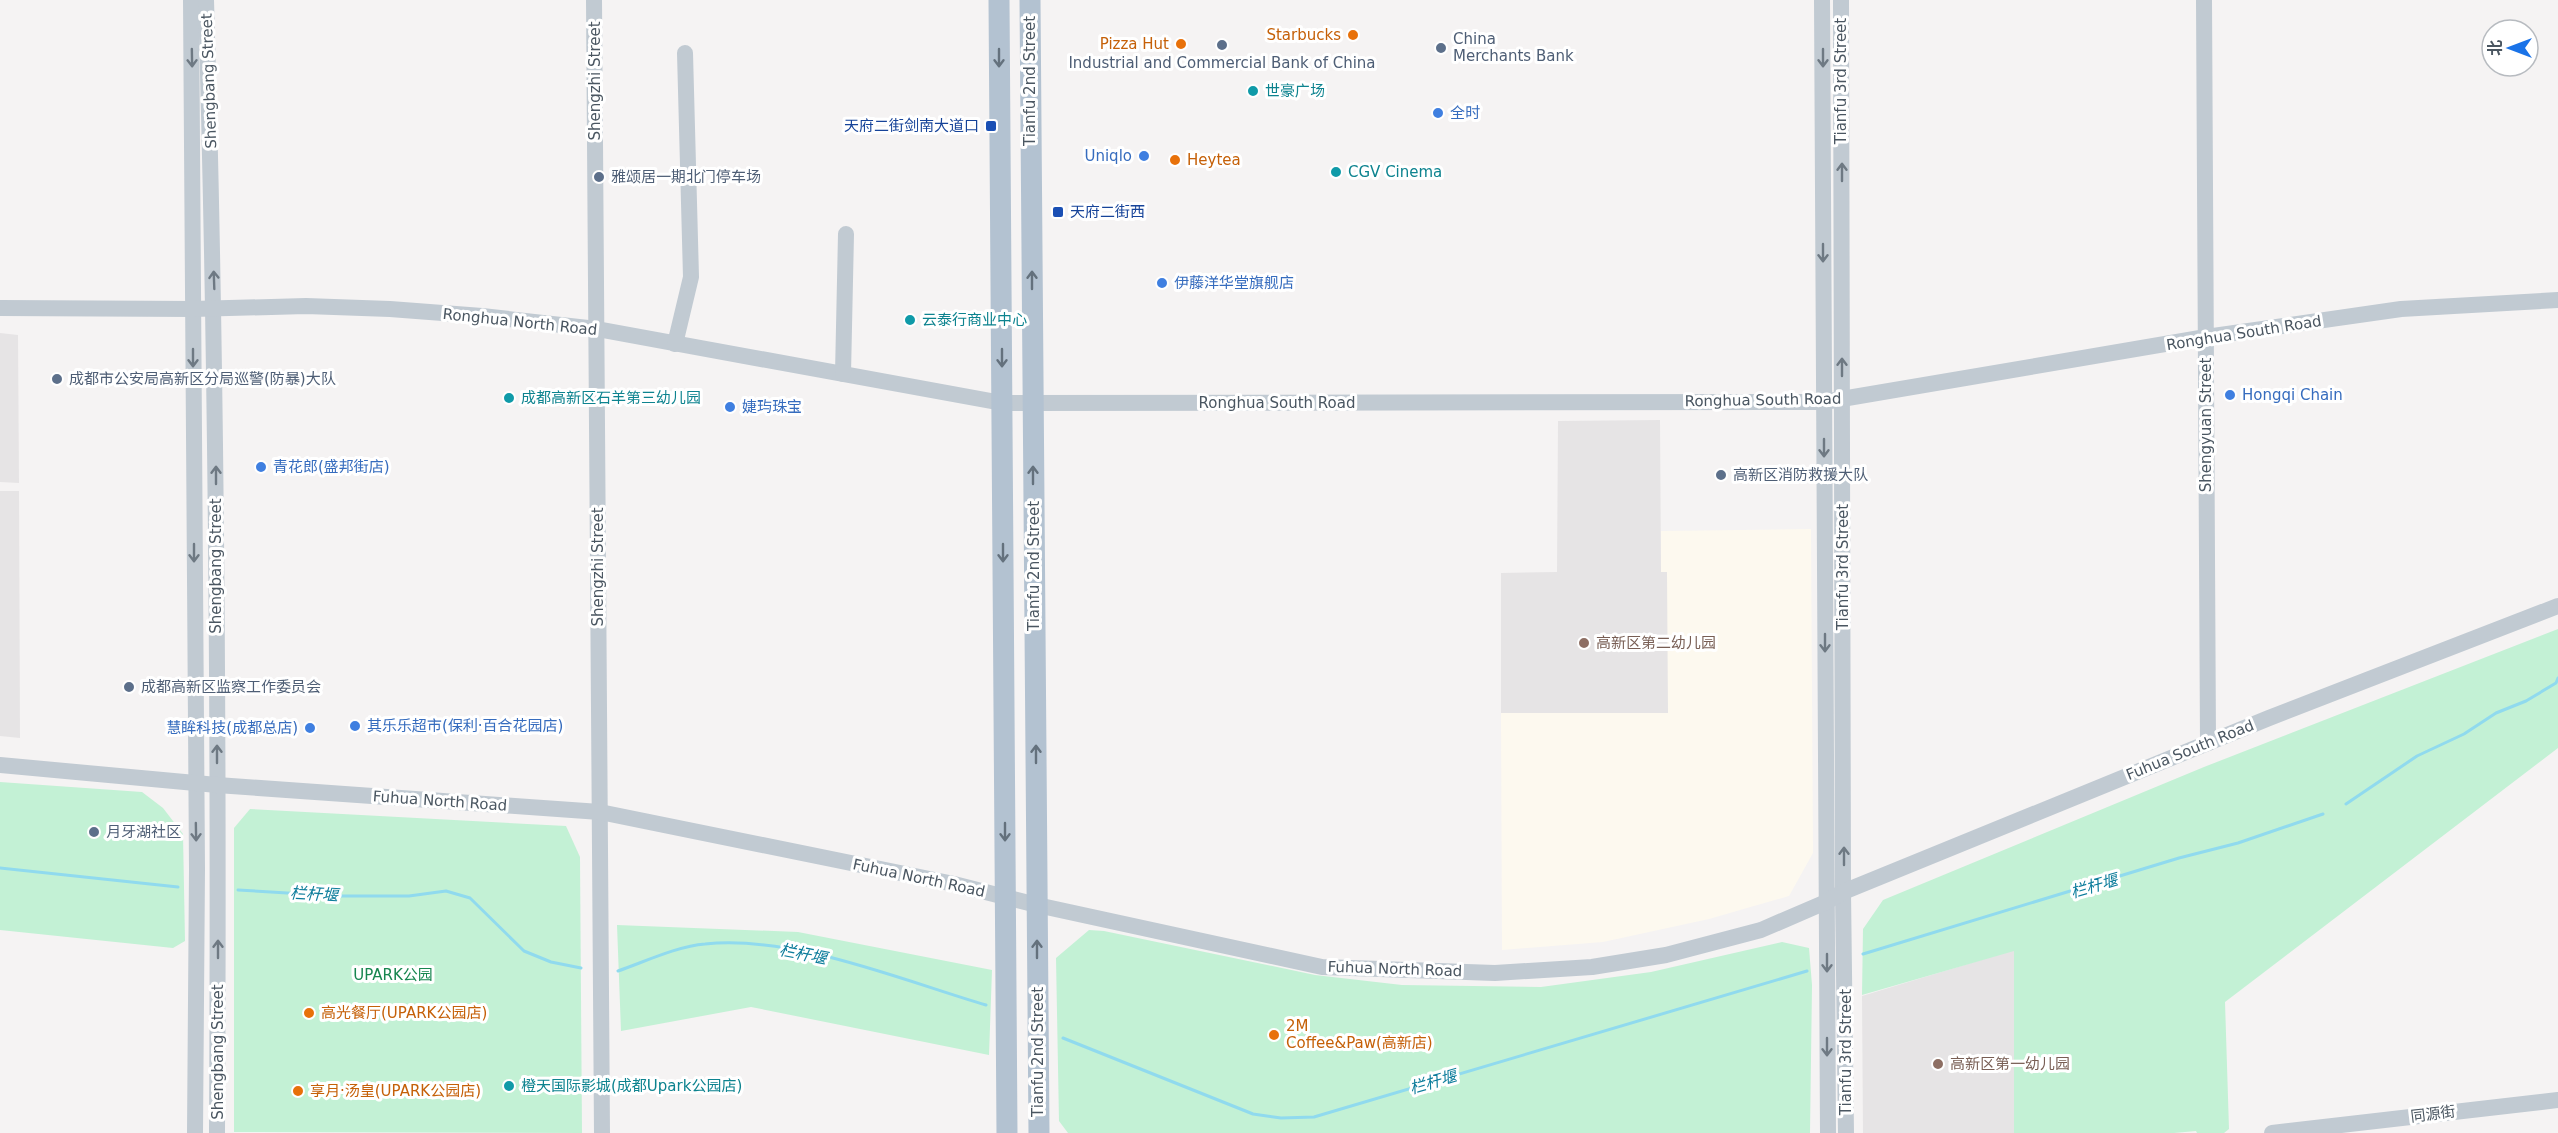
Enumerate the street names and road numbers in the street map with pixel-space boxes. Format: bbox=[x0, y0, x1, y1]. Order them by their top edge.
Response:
street label: Shengbang Street bbox=[198, 13, 220, 149]
street label: Tianfu 2nd Street bbox=[1021, 16, 1039, 147]
street label: Tianfu 3rd Street bbox=[1832, 18, 1850, 145]
street label: Shengzhi Street bbox=[586, 21, 604, 141]
street label: Ronghua North Road bbox=[442, 305, 598, 339]
street label: Ronghua South Road bbox=[2165, 312, 2323, 354]
street label: Shengyuan Street bbox=[2197, 358, 2215, 492]
street label: Ronghua South Road bbox=[1684, 390, 1842, 410]
street label: Ronghua South Road bbox=[1199, 394, 1355, 412]
street label: Shengbang Street bbox=[207, 498, 225, 634]
street label: Tianfu 2nd Street bbox=[1025, 501, 1043, 632]
street label: Tianfu 3rd Street bbox=[1834, 504, 1852, 631]
street label: Shengzhi Street bbox=[589, 507, 607, 627]
street label: Fuhua South Road bbox=[2123, 716, 2257, 784]
street label: Fuhua North Road bbox=[372, 787, 508, 815]
street label: Fuhua North Road bbox=[851, 855, 987, 901]
street label: Fuhua North Road bbox=[1327, 958, 1463, 980]
street label: Shengbang Street bbox=[209, 984, 227, 1120]
street label: Tianfu 2nd Street bbox=[1029, 987, 1047, 1118]
street label: Tianfu 3rd Street bbox=[1837, 989, 1855, 1116]
street label: 同源街 bbox=[2410, 1102, 2456, 1126]

